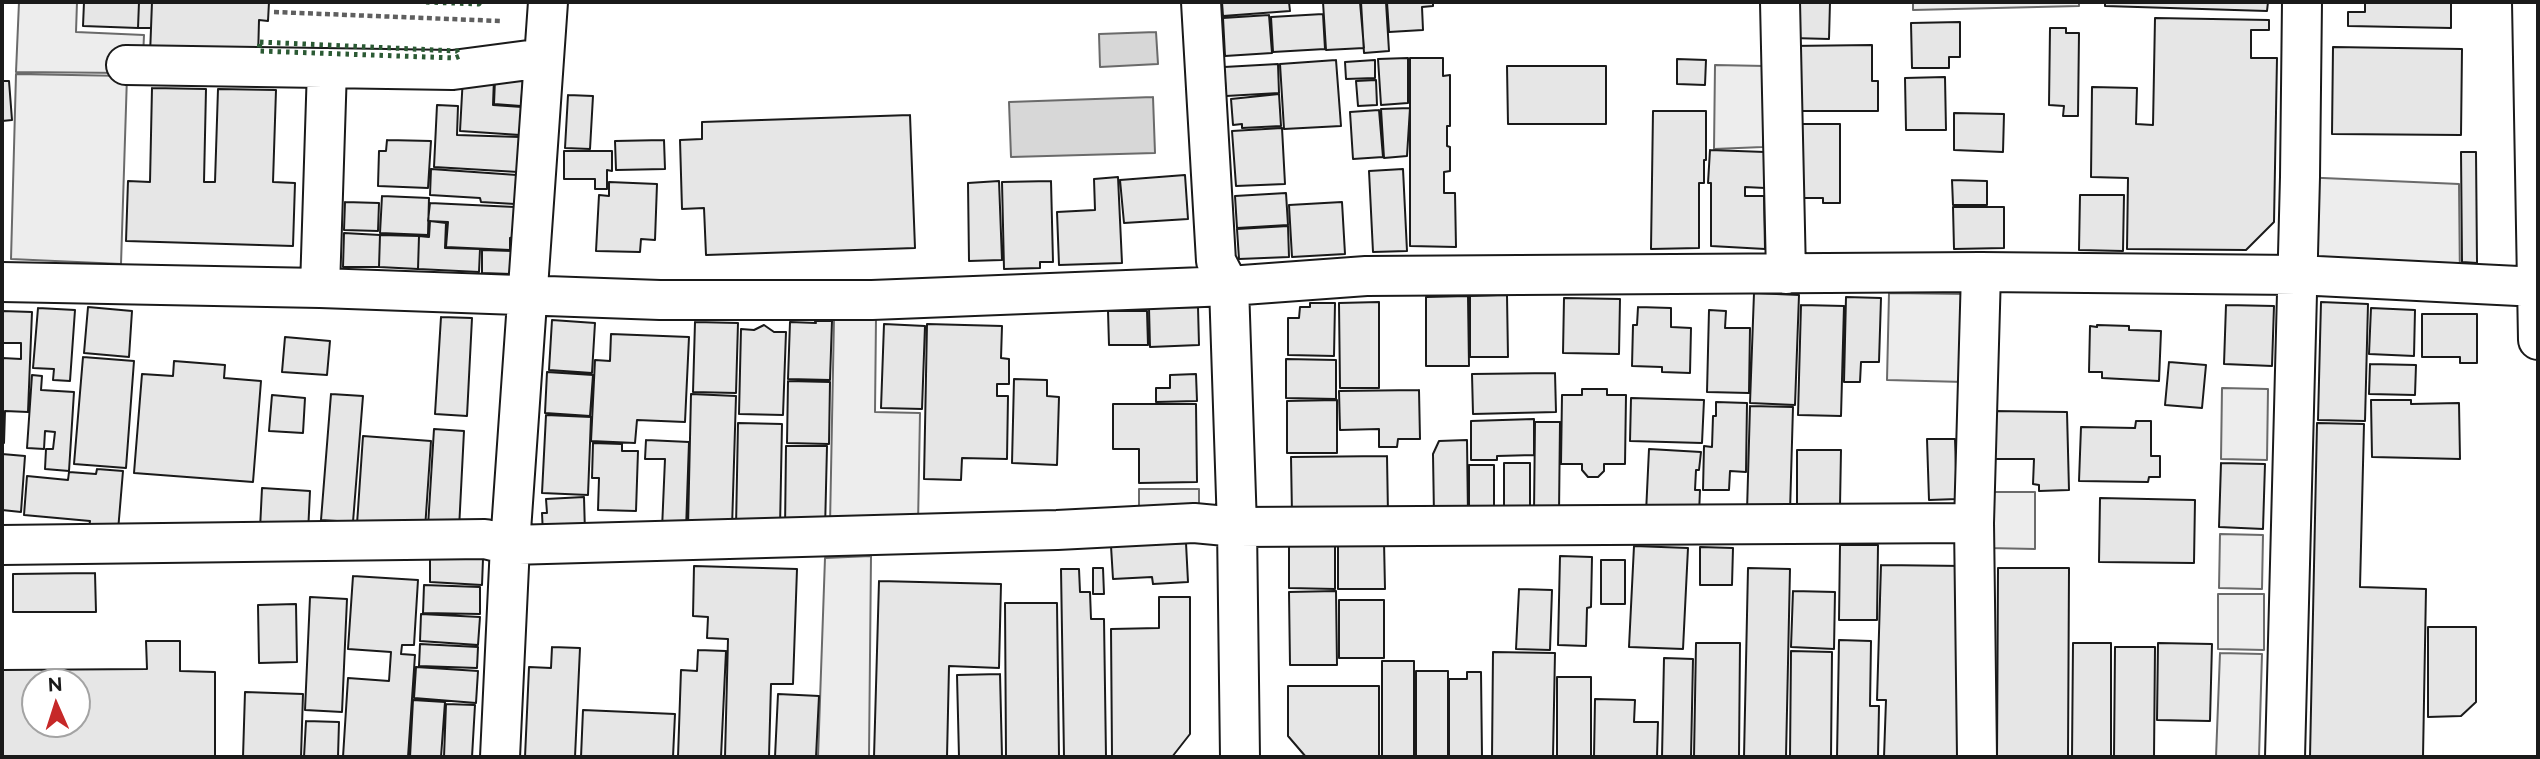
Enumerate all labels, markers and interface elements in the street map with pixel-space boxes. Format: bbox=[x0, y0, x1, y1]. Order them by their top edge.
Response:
north arrow bbox=[21, 668, 91, 738]
text: N bbox=[47, 673, 63, 695]

